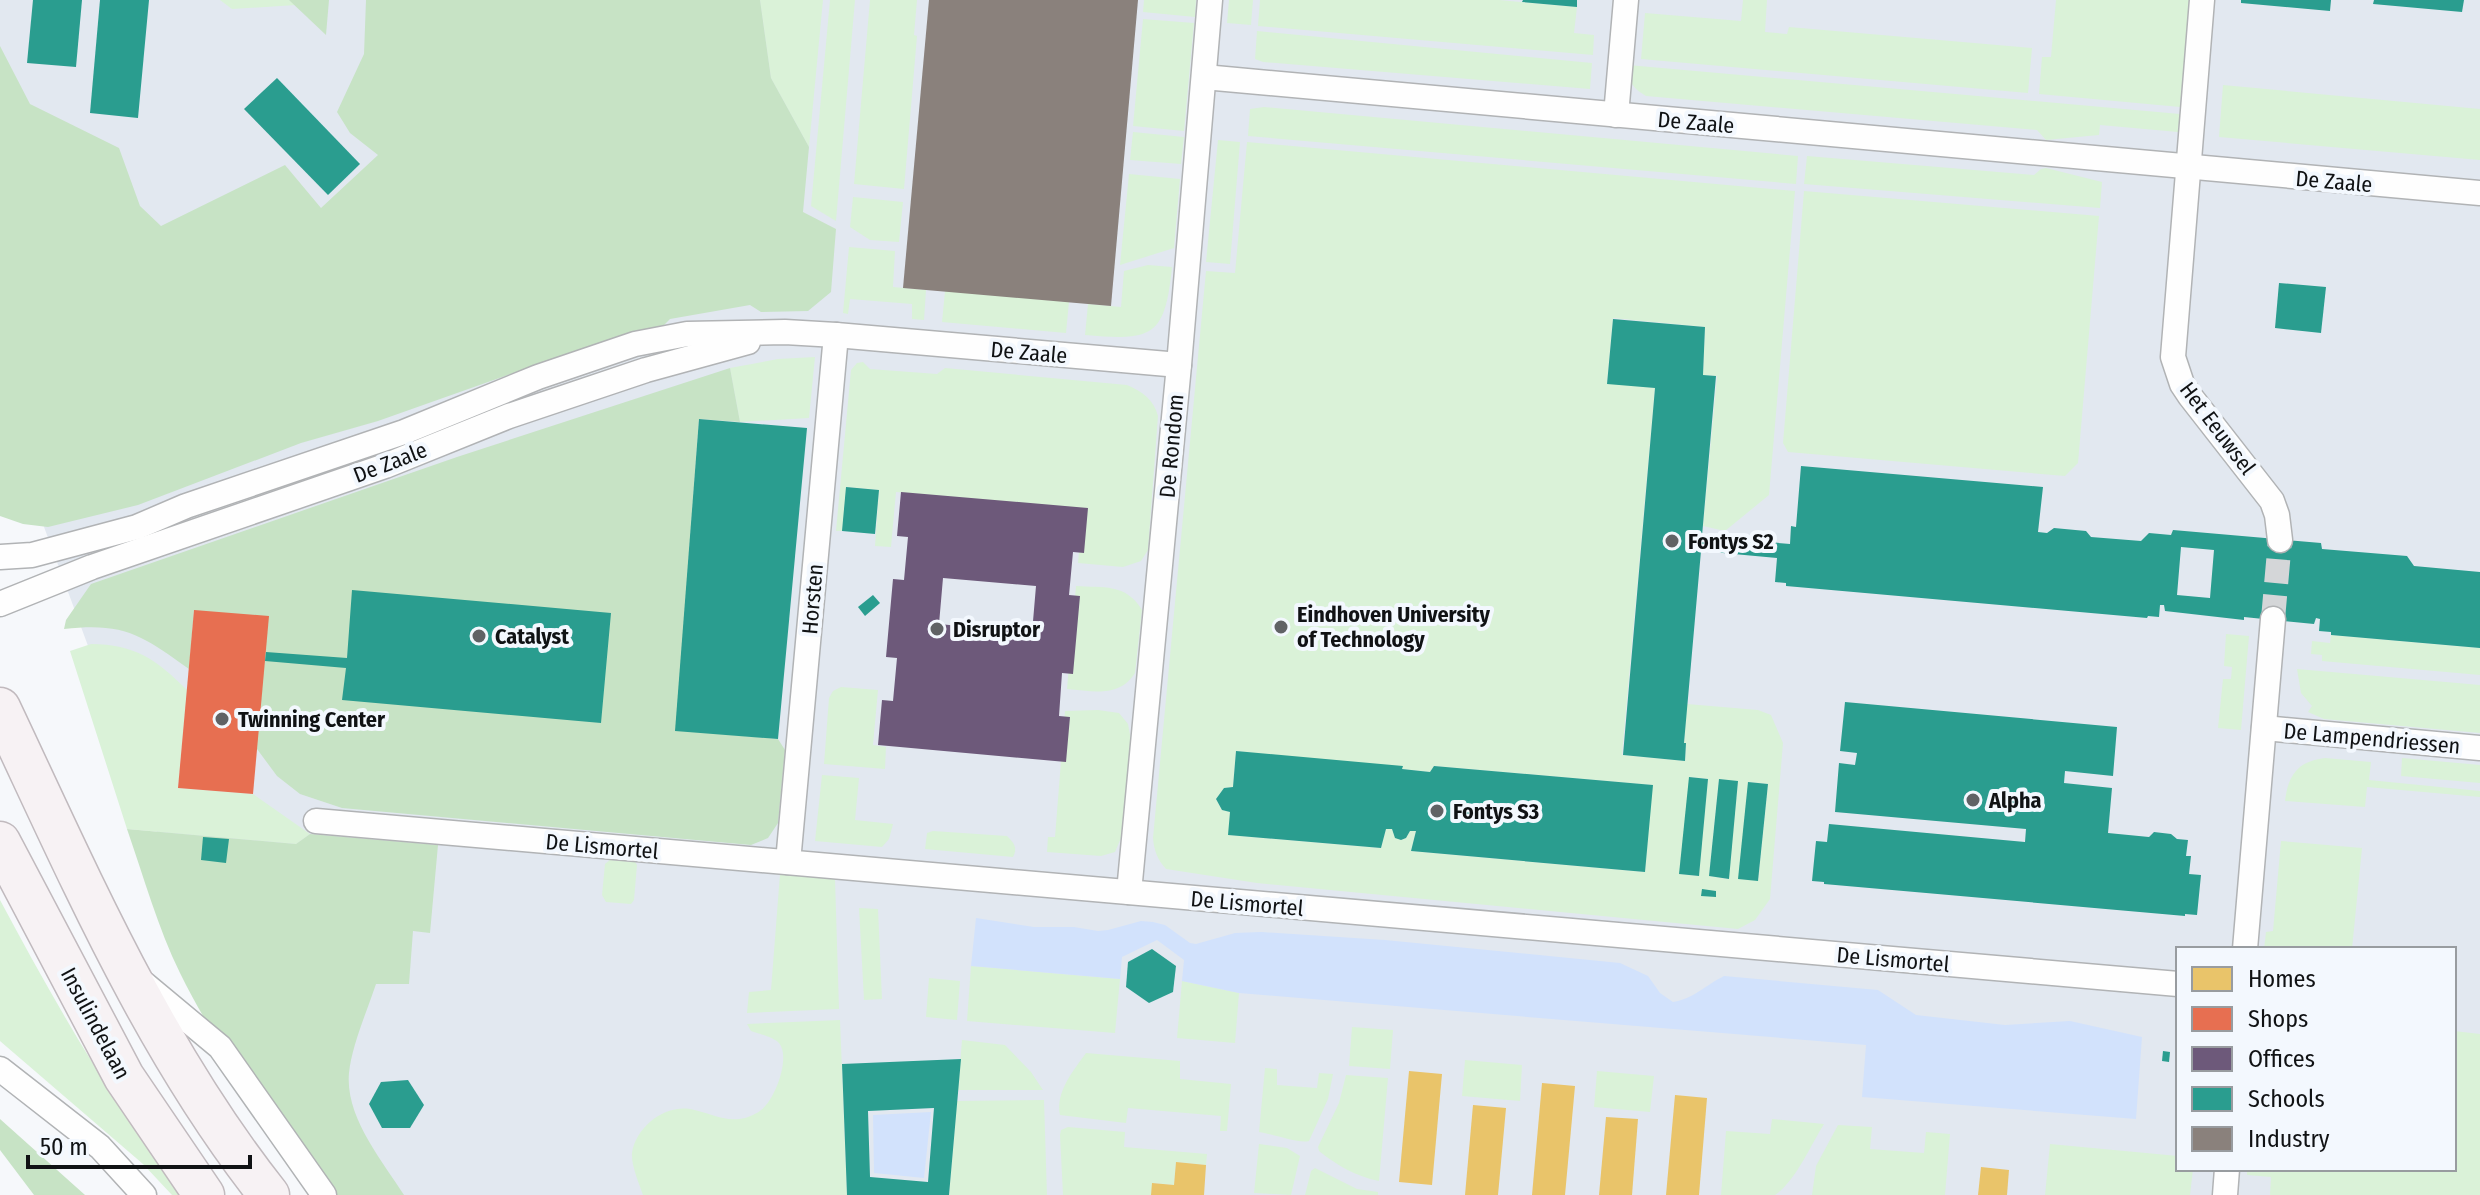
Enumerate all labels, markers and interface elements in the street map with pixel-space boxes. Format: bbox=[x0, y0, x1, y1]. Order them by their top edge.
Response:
street label: De Zaale bbox=[1657, 106, 1735, 139]
street label: De Zaale bbox=[2295, 165, 2373, 198]
street label: De Zaale bbox=[990, 336, 1068, 369]
street label: Het Eeuwsel bbox=[2174, 377, 2261, 480]
street label: De Rondom bbox=[1154, 393, 1189, 499]
street label: De Zaale bbox=[350, 436, 431, 489]
place label: Fontys S2 bbox=[1688, 528, 1774, 555]
marker: Fontys S2 bbox=[1663, 532, 1681, 550]
street label: Horsten bbox=[796, 563, 829, 636]
place label: Eindhoven University of Technology bbox=[1297, 601, 1490, 653]
place label: Disruptor bbox=[953, 616, 1041, 643]
marker: Eindhoven University of Technology bbox=[1272, 618, 1290, 636]
marker: Disruptor bbox=[928, 620, 946, 638]
place label: Catalyst bbox=[495, 623, 569, 650]
marker: Catalyst bbox=[470, 627, 488, 645]
place label: Twinning Center bbox=[238, 706, 386, 733]
marker: Twinning Center bbox=[213, 710, 231, 728]
street label: De Lampendriessen bbox=[2283, 717, 2461, 760]
place label: Alpha bbox=[1988, 787, 2041, 814]
marker: Alpha bbox=[1964, 791, 1982, 809]
place label: Fontys S3 bbox=[1453, 798, 1539, 825]
marker: Fontys S3 bbox=[1428, 802, 1446, 820]
street label: De Lismortel bbox=[544, 828, 660, 865]
street label: De Lismortel bbox=[1189, 885, 1305, 922]
street label: De Lismortel bbox=[1835, 941, 1951, 978]
legend bbox=[2176, 947, 2456, 1171]
street label: Insulindelaan bbox=[55, 963, 136, 1084]
text: Homes bbox=[2248, 965, 2316, 993]
text: Shops bbox=[2248, 1005, 2308, 1033]
text: Offices bbox=[2248, 1045, 2315, 1073]
text: Schools bbox=[2248, 1085, 2325, 1113]
scale bar bbox=[28, 1119, 250, 1169]
text: Industry bbox=[2248, 1125, 2330, 1153]
text: 50 m bbox=[40, 1133, 88, 1161]

